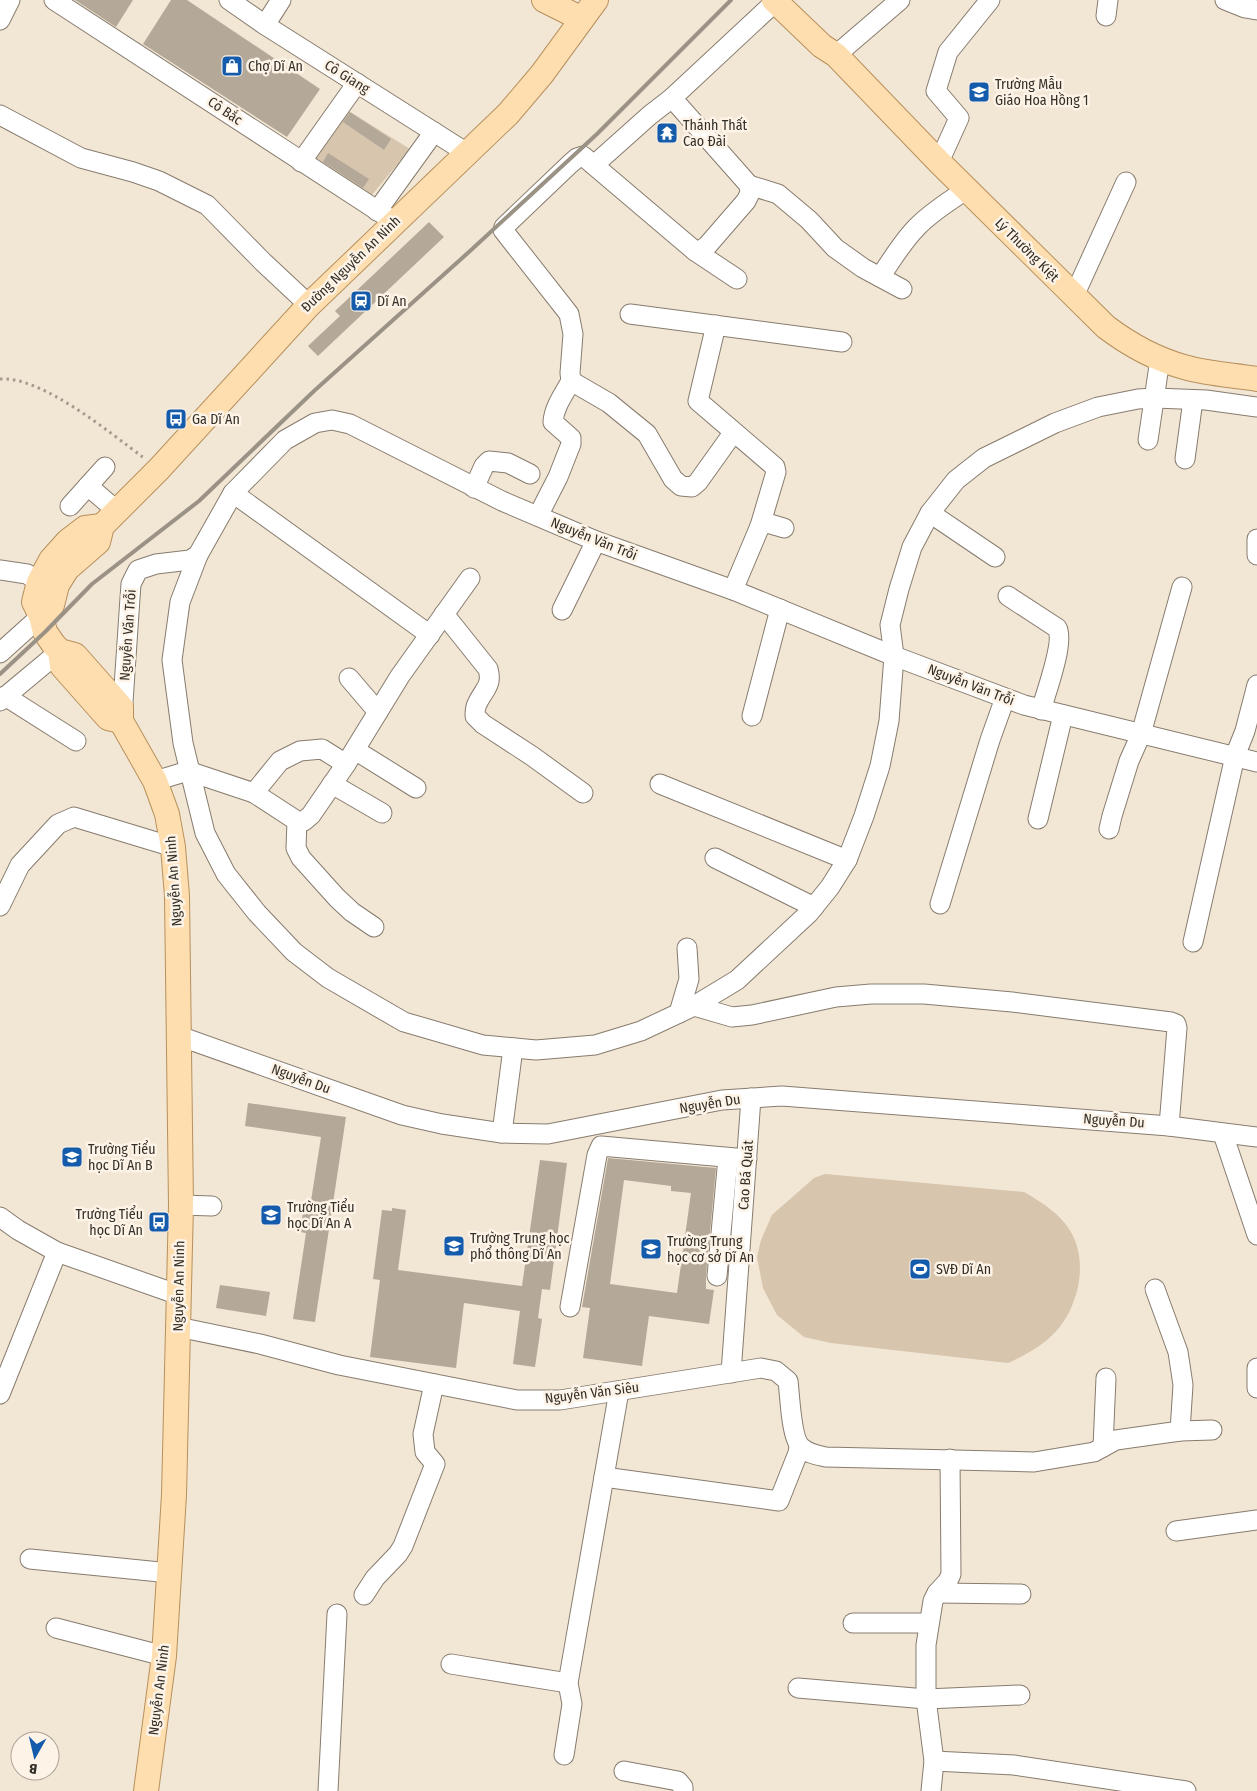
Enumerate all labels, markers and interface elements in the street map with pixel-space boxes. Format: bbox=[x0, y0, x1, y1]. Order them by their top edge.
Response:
shop icon: Chợ Dĩ An bbox=[220, 54, 244, 78]
street label: Cô Giang bbox=[321, 57, 373, 98]
place label: Chợ Dĩ An bbox=[248, 58, 303, 75]
place label: Trường Mẫu Giáo Hoa Hồng 1 bbox=[995, 76, 1089, 109]
school or university icon: Trường Mẫu Giáo Hoa Hồng 1 bbox=[967, 80, 991, 104]
street label: Cô Bắc bbox=[204, 92, 246, 129]
place label: Thánh Thất Cao Đài bbox=[683, 116, 747, 150]
temple icon: Thánh Thất Cao Đài bbox=[655, 121, 679, 145]
street label: Đường Nguyễn An Ninh bbox=[298, 212, 404, 316]
street label: Lý Thường Kiệt bbox=[992, 215, 1063, 286]
station icon: Dĩ An bbox=[349, 289, 373, 313]
place label: Dĩ An bbox=[377, 293, 407, 310]
bus stop icon: Ga Dĩ An bbox=[164, 407, 188, 431]
place label: Ga Dĩ An bbox=[192, 411, 240, 428]
street label: Nguyễn Văn Trỗi bbox=[548, 514, 640, 564]
street label: Nguyễn Văn Trỗi bbox=[116, 589, 140, 681]
street label: Nguyễn Văn Trỗi bbox=[925, 661, 1017, 709]
street label: Nguyễn An Ninh bbox=[162, 835, 186, 927]
street label: Nguyễn Du bbox=[269, 1060, 333, 1098]
street label: Nguyễn Du bbox=[678, 1091, 742, 1117]
street label: Nguyễn Du bbox=[1083, 1110, 1145, 1132]
street label: Cao Bá Quát bbox=[735, 1139, 757, 1210]
place label: Trường Tiểu học Dĩ An B bbox=[88, 1140, 155, 1174]
school or university icon: Trường Tiểu học Dĩ An B bbox=[60, 1145, 84, 1169]
place label: Trường Tiểu học Dĩ An A bbox=[287, 1198, 354, 1232]
school or university icon: Trường Tiểu học Dĩ An A bbox=[259, 1203, 283, 1227]
place label: Trường Tiểu học Dĩ An bbox=[76, 1205, 143, 1239]
bus stop icon: Trường Tiểu học Dĩ An bbox=[147, 1210, 171, 1234]
place label: Trường Trung học phổ thông Dĩ An bbox=[470, 1230, 569, 1263]
place label: Trường Trung học cơ sở Dĩ An bbox=[667, 1233, 754, 1266]
school or university icon: Trường Trung học phổ thông Dĩ An bbox=[442, 1234, 466, 1258]
school or university icon: Trường Trung học cơ sở Dĩ An bbox=[639, 1237, 663, 1261]
street label: Nguyễn An Ninh bbox=[170, 1240, 188, 1332]
sports icon: SVĐ Dĩ An bbox=[908, 1257, 932, 1281]
place label: SVĐ Dĩ An bbox=[936, 1261, 991, 1278]
street label: Nguyễn Văn Siêu bbox=[544, 1379, 640, 1407]
street label: Nguyễn An Ninh bbox=[145, 1644, 173, 1736]
north arrow bbox=[10, 1731, 60, 1781]
text: B bbox=[28, 1759, 38, 1777]

